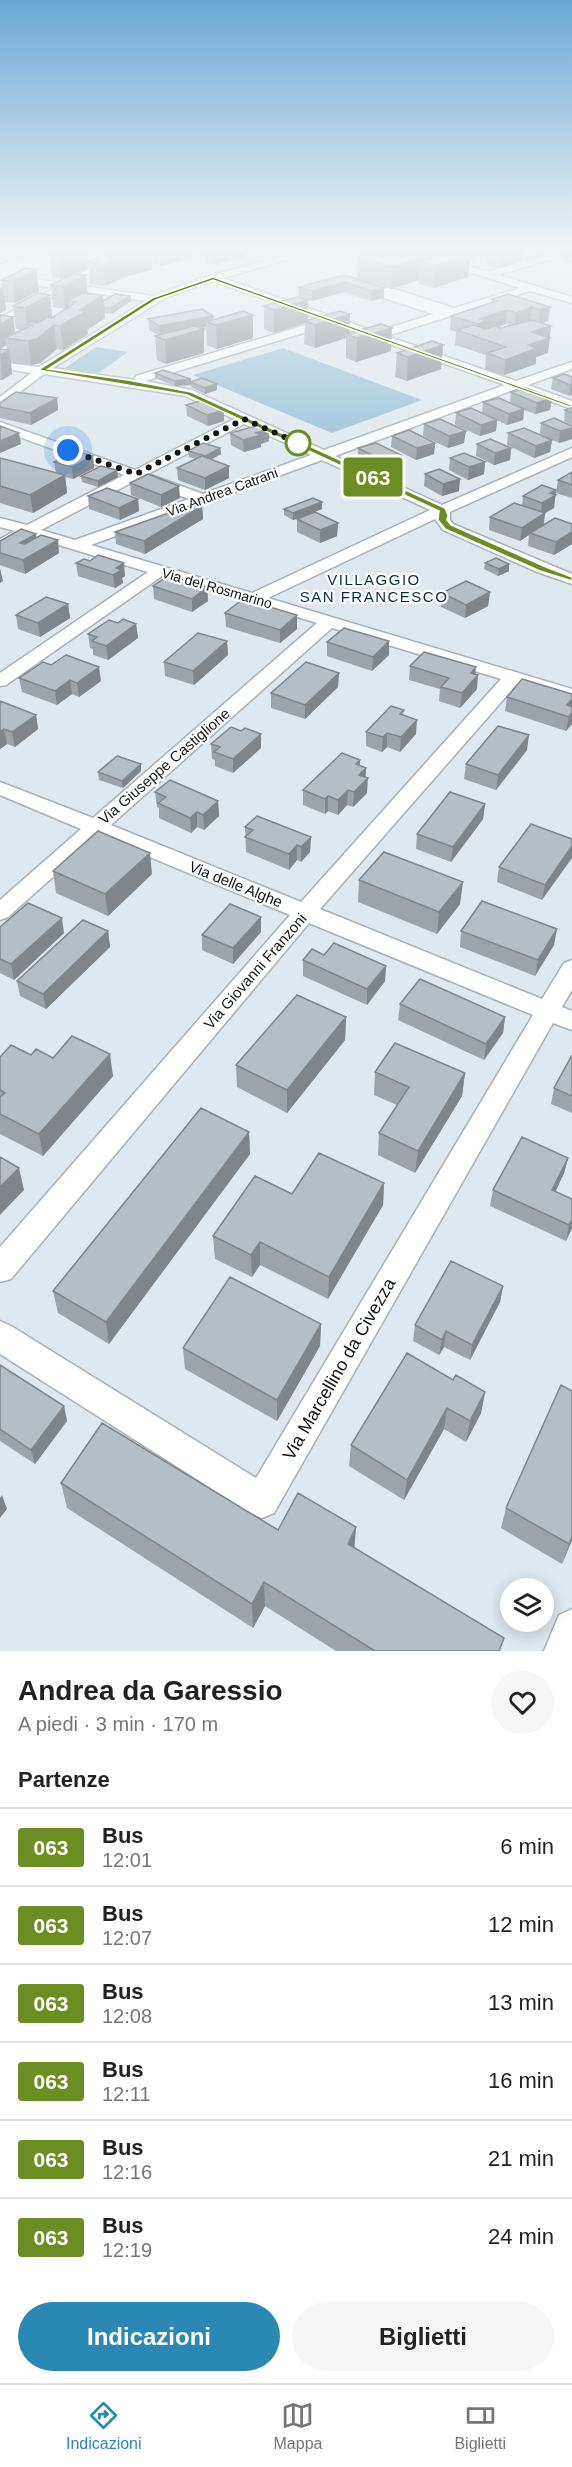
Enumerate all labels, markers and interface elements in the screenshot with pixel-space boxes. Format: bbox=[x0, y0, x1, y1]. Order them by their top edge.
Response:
unlabelled marker bbox=[285, 430, 311, 456]
your location bbox=[53, 435, 83, 465]
line badge: 063 bbox=[338, 458, 407, 496]
street label: Via Andrea Catrani bbox=[164, 464, 280, 520]
text: 063 bbox=[355, 466, 391, 489]
street label: Via del Rosmarino bbox=[160, 565, 274, 611]
district label: VILLAGGIO SAN FRANCESCO bbox=[300, 571, 448, 605]
street label: Via Giuseppe Castiglione bbox=[95, 704, 233, 828]
street label: Via delle Alghe bbox=[187, 858, 285, 910]
street label: Via Giovanni Franzoni bbox=[200, 910, 310, 1032]
street label: Via Marcellino da Civezza bbox=[279, 1274, 400, 1464]
map controls bbox=[500, 1578, 554, 1632]
button: layers bbox=[500, 1578, 554, 1632]
button: heart bbox=[491, 1671, 554, 1734]
text: Andrea da Garessio bbox=[18, 1675, 283, 1706]
text: A piedi · 3 min · 170 m bbox=[18, 1713, 218, 1735]
text: Partenze bbox=[18, 1767, 110, 1792]
text: Bus bbox=[102, 1823, 144, 1848]
text: 6 min bbox=[500, 1834, 554, 1859]
text: 063 bbox=[33, 1836, 69, 1859]
text: 12:01 bbox=[102, 1849, 152, 1871]
text: Bus bbox=[102, 1901, 144, 1926]
text: 12 min bbox=[488, 1912, 554, 1937]
text: 063 bbox=[33, 1914, 69, 1937]
text: 12:07 bbox=[102, 1927, 152, 1949]
text: Bus bbox=[102, 1979, 144, 2004]
text: 13 min bbox=[488, 1990, 554, 2015]
text: 063 bbox=[33, 1992, 69, 2015]
text: 12:08 bbox=[102, 2005, 152, 2027]
text: Bus bbox=[102, 2057, 144, 2082]
text: 16 min bbox=[488, 2068, 554, 2093]
text: 063 bbox=[33, 2070, 69, 2093]
text: 12:11 bbox=[102, 2083, 151, 2105]
text: Bus bbox=[102, 2135, 144, 2160]
text: 21 min bbox=[488, 2146, 554, 2171]
text: 063 bbox=[33, 2148, 69, 2171]
text: 12:16 bbox=[102, 2161, 152, 2183]
text: Bus bbox=[102, 2213, 144, 2238]
text: 24 min bbox=[488, 2224, 554, 2249]
text: 063 bbox=[33, 2226, 69, 2249]
text: 12:19 bbox=[102, 2239, 152, 2261]
button: Indicazioni bbox=[18, 2302, 280, 2371]
button: Biglietti bbox=[292, 2302, 554, 2371]
tab: Indicazioni bbox=[66, 2399, 142, 2453]
tab: Mappa bbox=[274, 2399, 322, 2453]
tab: Biglietti bbox=[454, 2399, 506, 2453]

